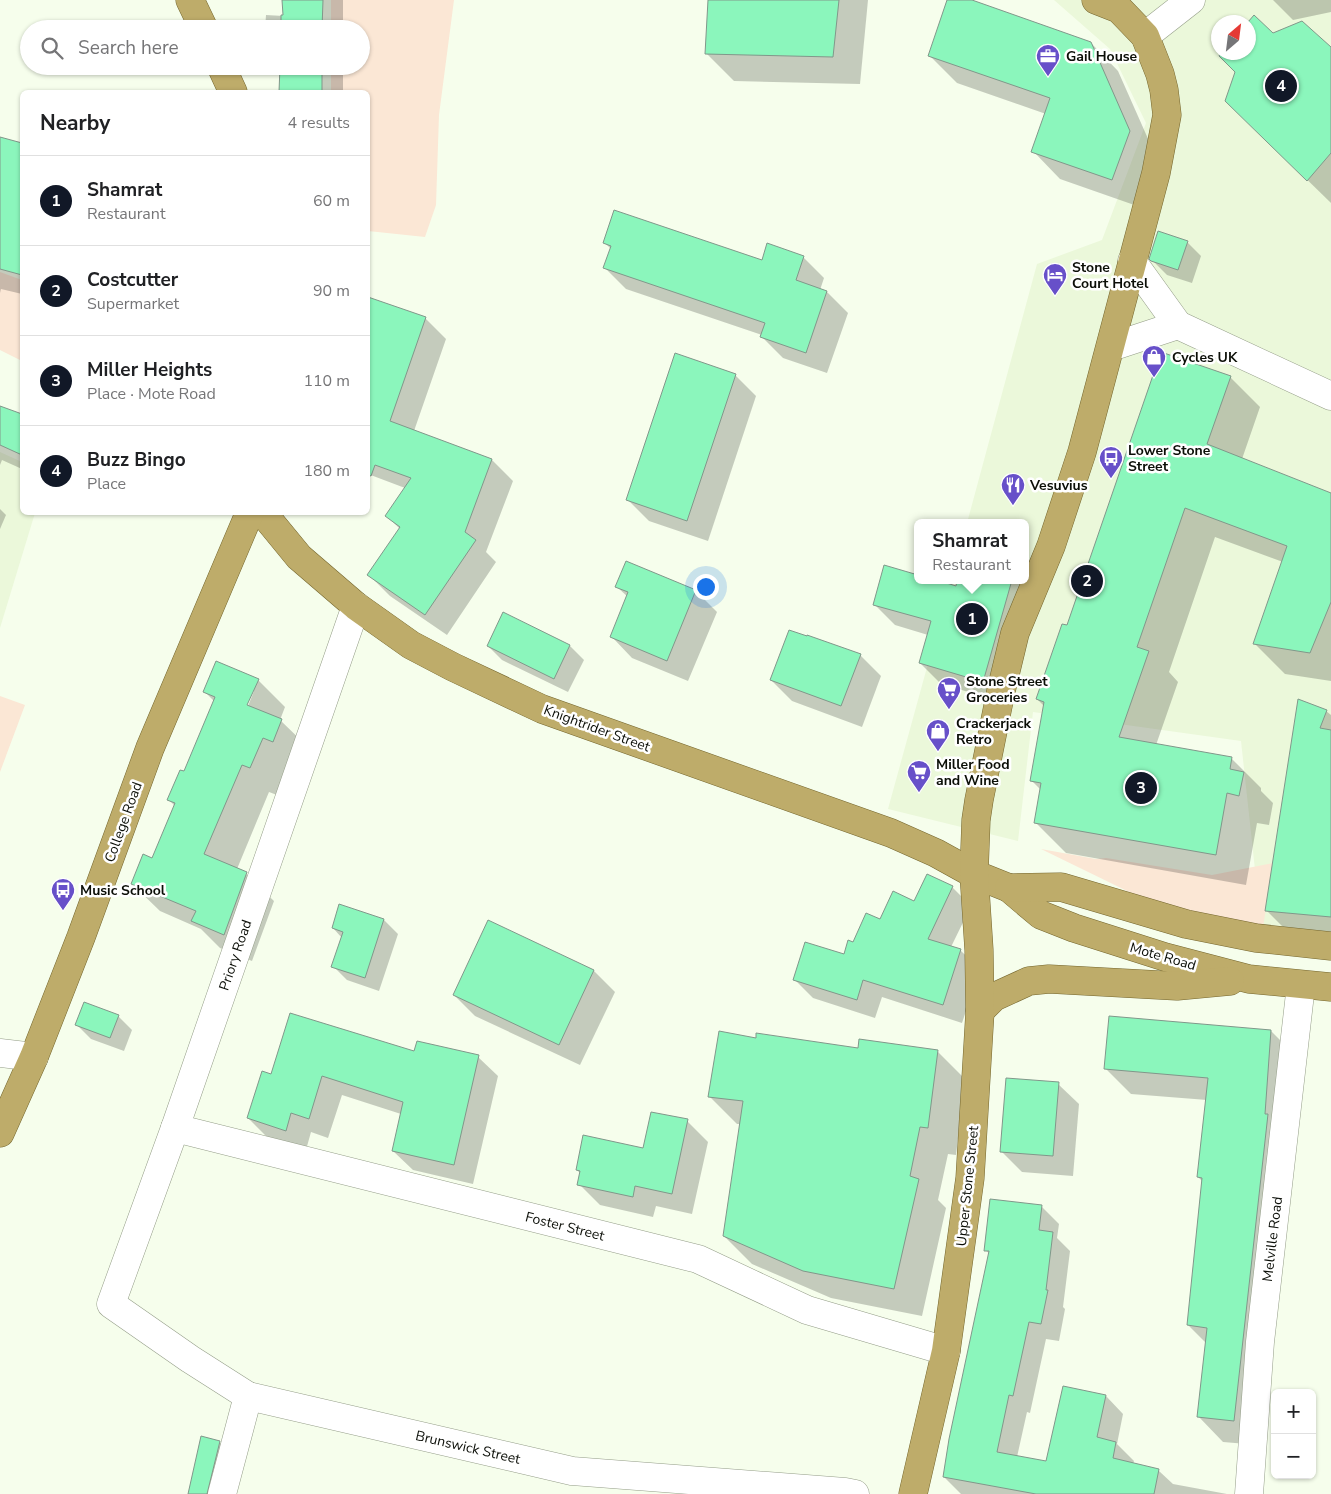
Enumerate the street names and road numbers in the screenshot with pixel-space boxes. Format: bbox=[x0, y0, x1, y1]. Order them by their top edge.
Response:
street label: Knightrider Street bbox=[541, 700, 653, 757]
street label: College Road bbox=[100, 779, 147, 865]
street label: Priory Road bbox=[215, 917, 256, 993]
street label: Mote Road bbox=[1127, 938, 1198, 975]
street label: Upper Stone Street bbox=[952, 1125, 983, 1247]
street label: Melville Road bbox=[1258, 1195, 1287, 1283]
street label: Foster Street bbox=[523, 1207, 607, 1246]
street label: Brunswick Street bbox=[414, 1426, 522, 1469]

